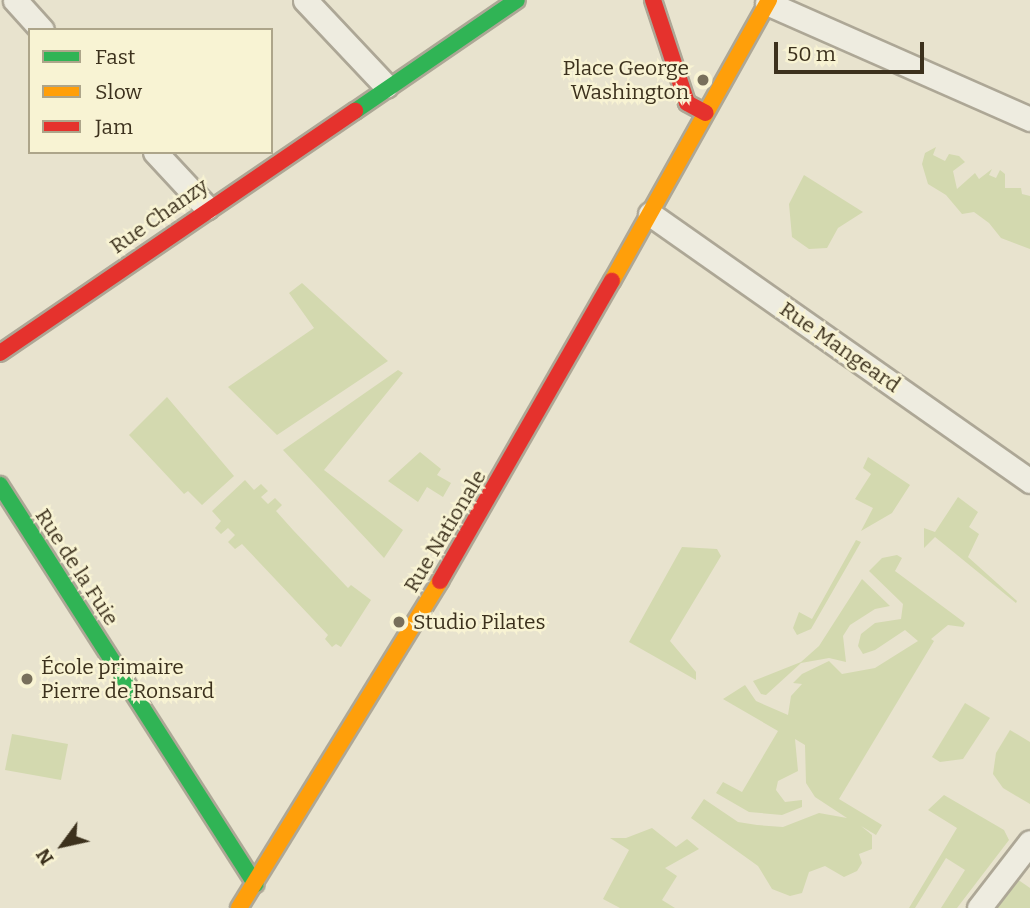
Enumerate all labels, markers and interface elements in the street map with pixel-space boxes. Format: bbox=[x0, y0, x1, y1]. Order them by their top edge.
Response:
legend bbox=[28, 28, 273, 154]
scale bar bbox=[778, 28, 928, 72]
text: 50 m bbox=[787, 41, 836, 67]
text: Fast bbox=[95, 44, 135, 70]
place label: Place George Washington bbox=[563, 55, 689, 105]
marker: Place George Washington bbox=[695, 72, 711, 88]
text: Slow bbox=[95, 79, 142, 105]
text: Jam bbox=[95, 114, 133, 140]
street label: Rue Chanzy bbox=[105, 173, 213, 259]
street label: Rue Mangeard bbox=[775, 296, 905, 398]
street label: Rue Nationale bbox=[399, 465, 491, 597]
street label: Rue de la Fuie bbox=[30, 504, 124, 630]
place label: Studio Pilates bbox=[413, 609, 546, 635]
marker: Studio Pilates bbox=[391, 614, 407, 630]
place label: École primaire Pierre de Ronsard bbox=[41, 654, 214, 704]
marker: École primaire Pierre de Ronsard bbox=[19, 671, 35, 687]
north arrow bbox=[28, 810, 98, 880]
text: N bbox=[31, 844, 59, 869]

